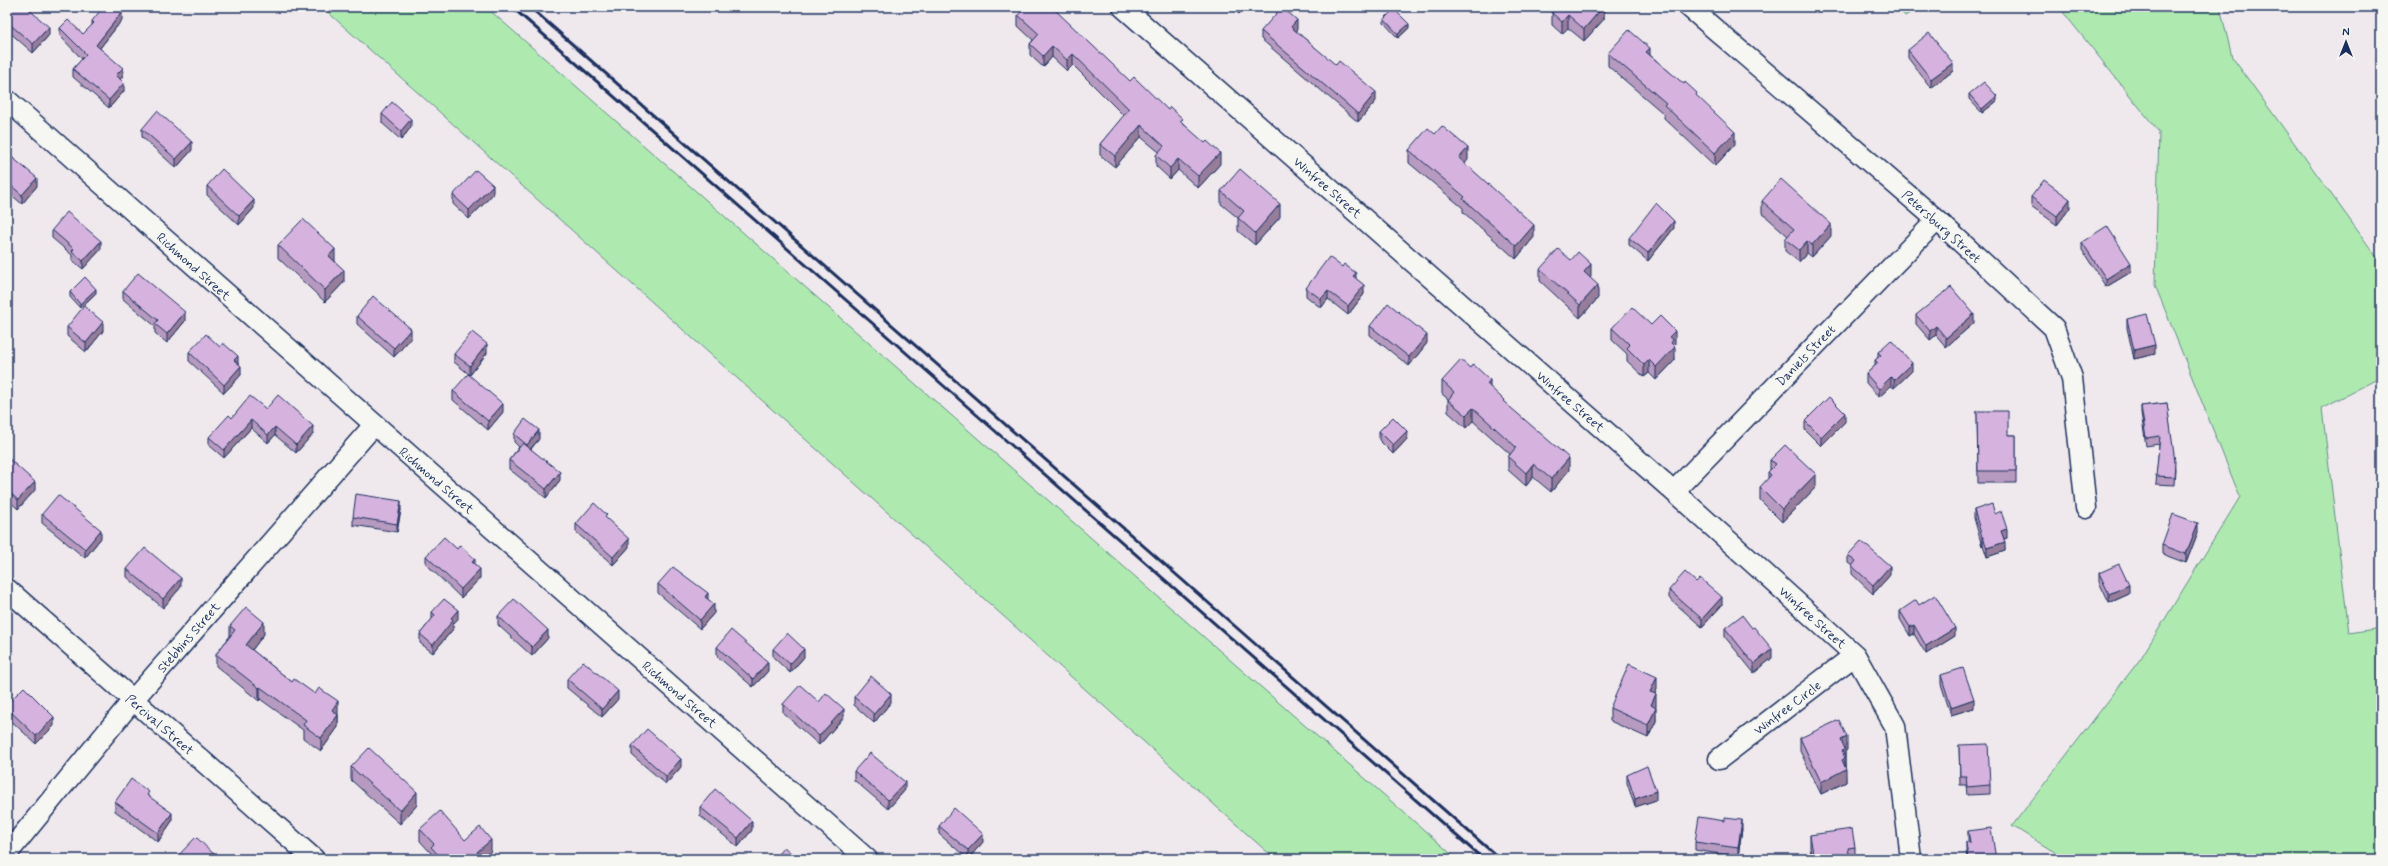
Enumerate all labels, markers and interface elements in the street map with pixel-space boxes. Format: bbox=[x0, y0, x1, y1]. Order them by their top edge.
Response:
north arrow bbox=[2326, 22, 2366, 62]
text: N bbox=[2342, 26, 2350, 40]
street label: Winfree Street bbox=[1289, 154, 1365, 223]
street label: Petersburg Street bbox=[1898, 187, 1984, 267]
street label: Richmond Street bbox=[152, 229, 234, 305]
street label: Daniels Street bbox=[1773, 322, 1840, 390]
street label: Winfree Street bbox=[1532, 368, 1608, 437]
street label: Richmond Street bbox=[395, 444, 477, 519]
street label: Winfree Street bbox=[1775, 583, 1850, 653]
street label: Stebbins Street bbox=[154, 599, 225, 677]
street label: Richmond Street bbox=[638, 658, 720, 733]
street label: Winfree Circle bbox=[1751, 677, 1825, 739]
street label: Percival Street bbox=[121, 691, 197, 759]

